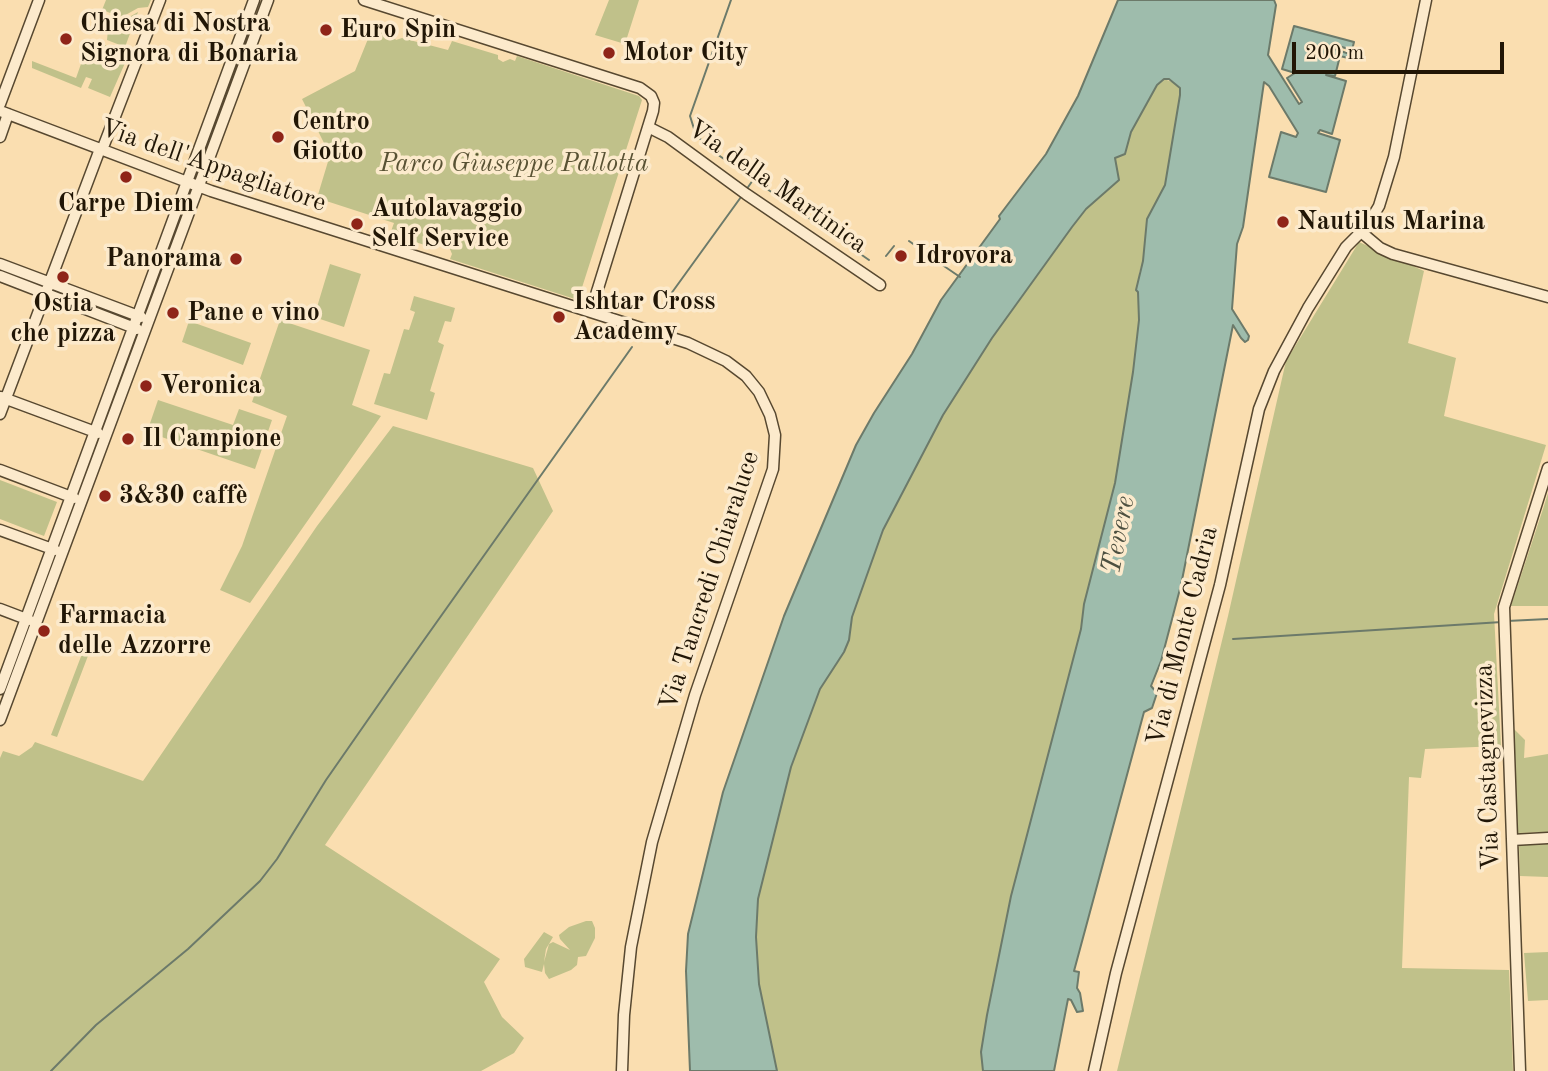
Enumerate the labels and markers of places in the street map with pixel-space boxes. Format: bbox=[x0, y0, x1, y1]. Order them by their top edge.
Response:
place label: Chiesa di Nostra Signora di Bonaria bbox=[80, 8, 298, 70]
place label: Euro Spin bbox=[340, 14, 456, 46]
marker: Euro Spin bbox=[318, 22, 334, 38]
marker: Chiesa di Nostra Signora di Bonaria bbox=[58, 31, 74, 47]
place label: Motor City bbox=[623, 37, 748, 69]
marker: Motor City bbox=[601, 45, 617, 61]
place label: Centro Giotto bbox=[292, 106, 370, 168]
marker: Centro Giotto bbox=[270, 129, 286, 145]
marker: Carpe Diem bbox=[118, 169, 134, 185]
place label: Carpe Diem bbox=[58, 188, 194, 220]
place label: Autolavaggio Self Service bbox=[371, 193, 523, 255]
place label: Nautilus Marina bbox=[1297, 206, 1485, 238]
marker: Nautilus Marina bbox=[1275, 214, 1291, 230]
marker: Autolavaggio Self Service bbox=[349, 216, 365, 232]
place label: Idrovora bbox=[915, 240, 1013, 272]
place label: Panorama bbox=[106, 243, 222, 275]
marker: Idrovora bbox=[893, 248, 909, 264]
marker: Panorama bbox=[228, 251, 244, 267]
marker: Ostia che pizza bbox=[55, 269, 71, 285]
place label: Ishtar Cross Academy bbox=[573, 286, 715, 348]
place label: Ostia che pizza bbox=[10, 288, 116, 350]
place label: Pane e vino bbox=[187, 297, 320, 329]
marker: Pane e vino bbox=[165, 305, 181, 321]
marker: Ishtar Cross Academy bbox=[551, 309, 567, 325]
place label: Veronica bbox=[160, 370, 262, 402]
marker: Veronica bbox=[138, 378, 154, 394]
place label: Il Campione bbox=[142, 423, 282, 455]
marker: Il Campione bbox=[120, 431, 136, 447]
place label: 3&30 caffè bbox=[119, 480, 248, 512]
marker: 3&30 caffè bbox=[97, 488, 113, 504]
place label: Farmacia delle Azzorre bbox=[58, 600, 211, 662]
marker: Farmacia delle Azzorre bbox=[36, 623, 52, 639]

